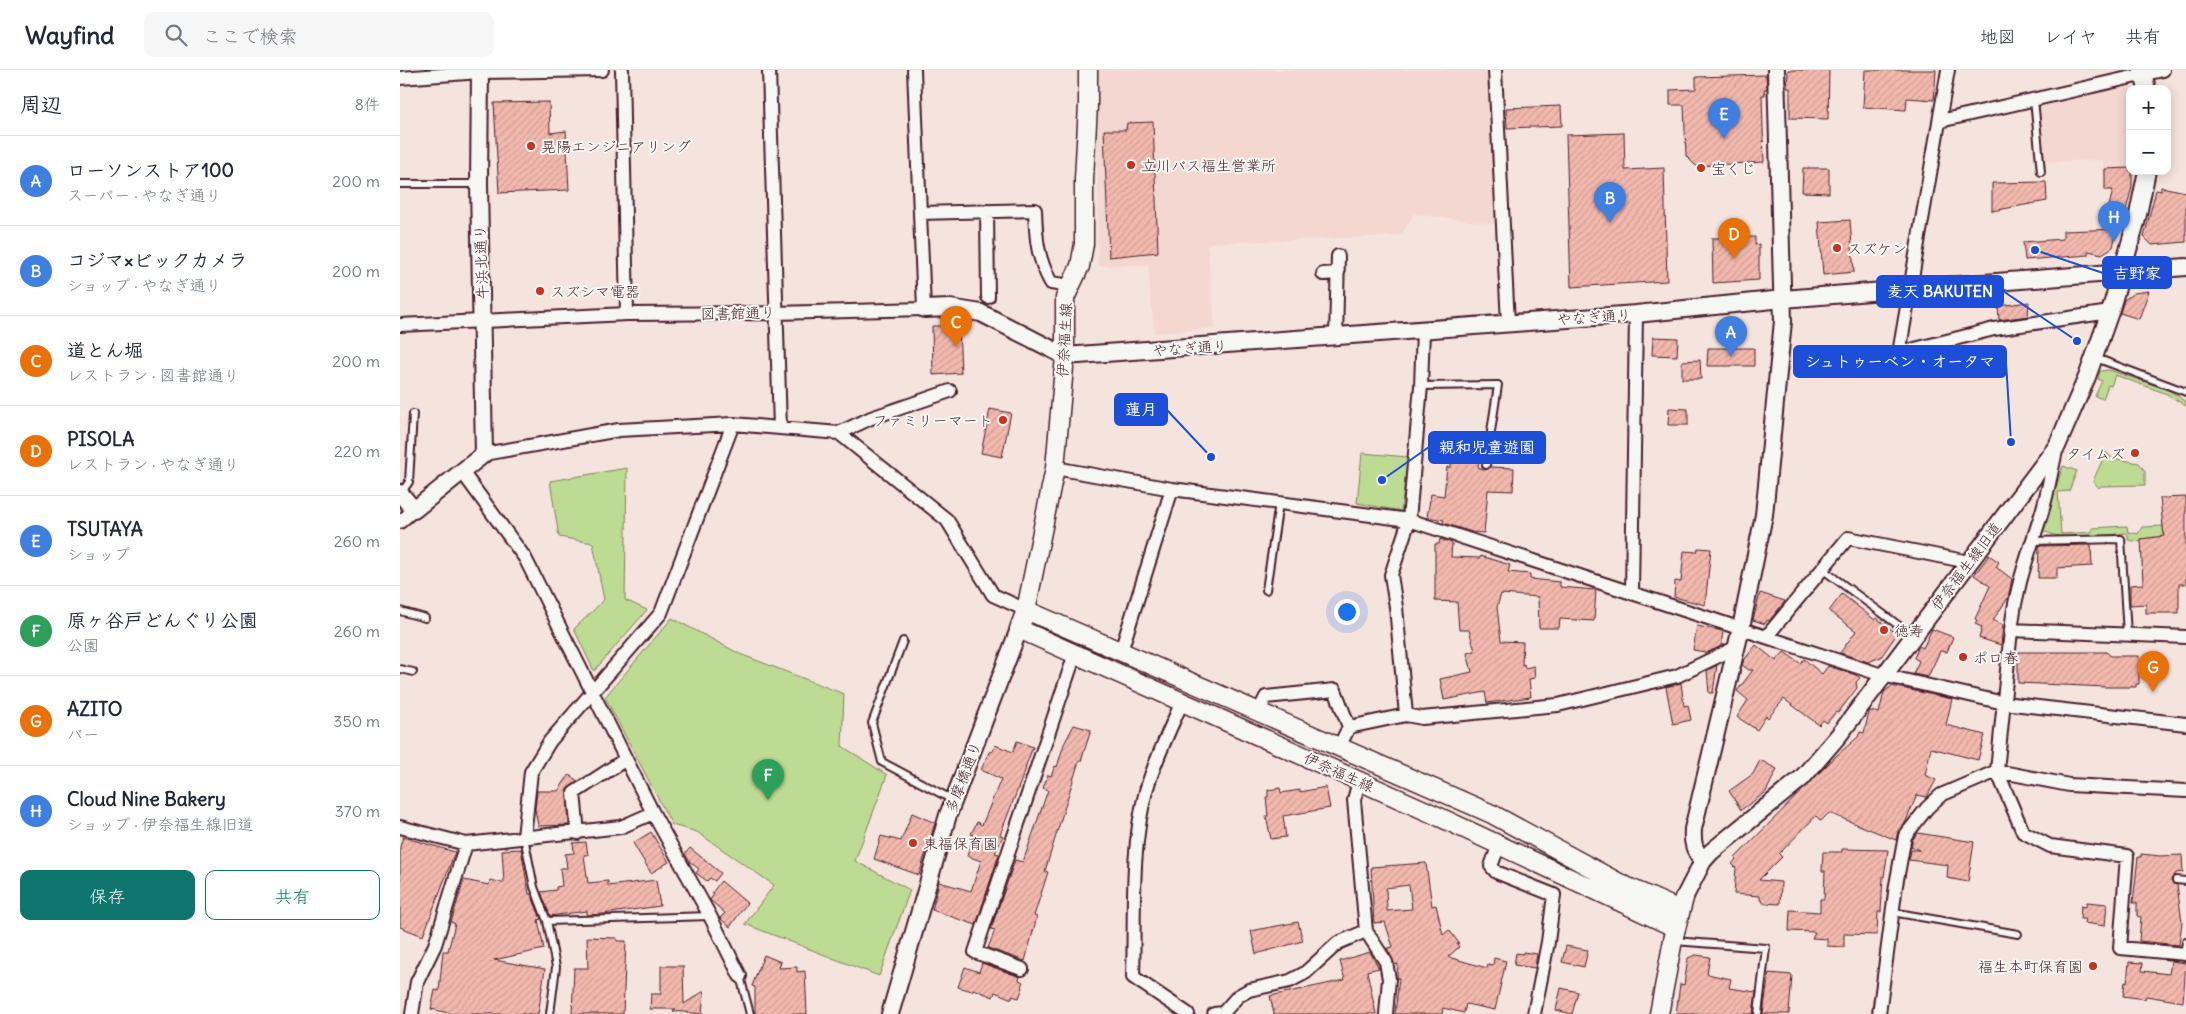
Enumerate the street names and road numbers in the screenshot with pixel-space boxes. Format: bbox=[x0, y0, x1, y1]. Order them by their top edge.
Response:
street label: 牛浜北通り bbox=[470, 224, 492, 300]
street label: 伊奈福生線 bbox=[1053, 302, 1075, 378]
street label: 図書館通り bbox=[700, 303, 776, 323]
street label: やなぎ通り bbox=[1556, 305, 1632, 329]
street label: やなぎ通り bbox=[1152, 336, 1228, 360]
street label: 伊奈福生線旧道 bbox=[1927, 518, 2005, 614]
street label: 多摩橋通り bbox=[941, 739, 985, 815]
street label: 伊奈福生線 bbox=[1301, 748, 1377, 796]

